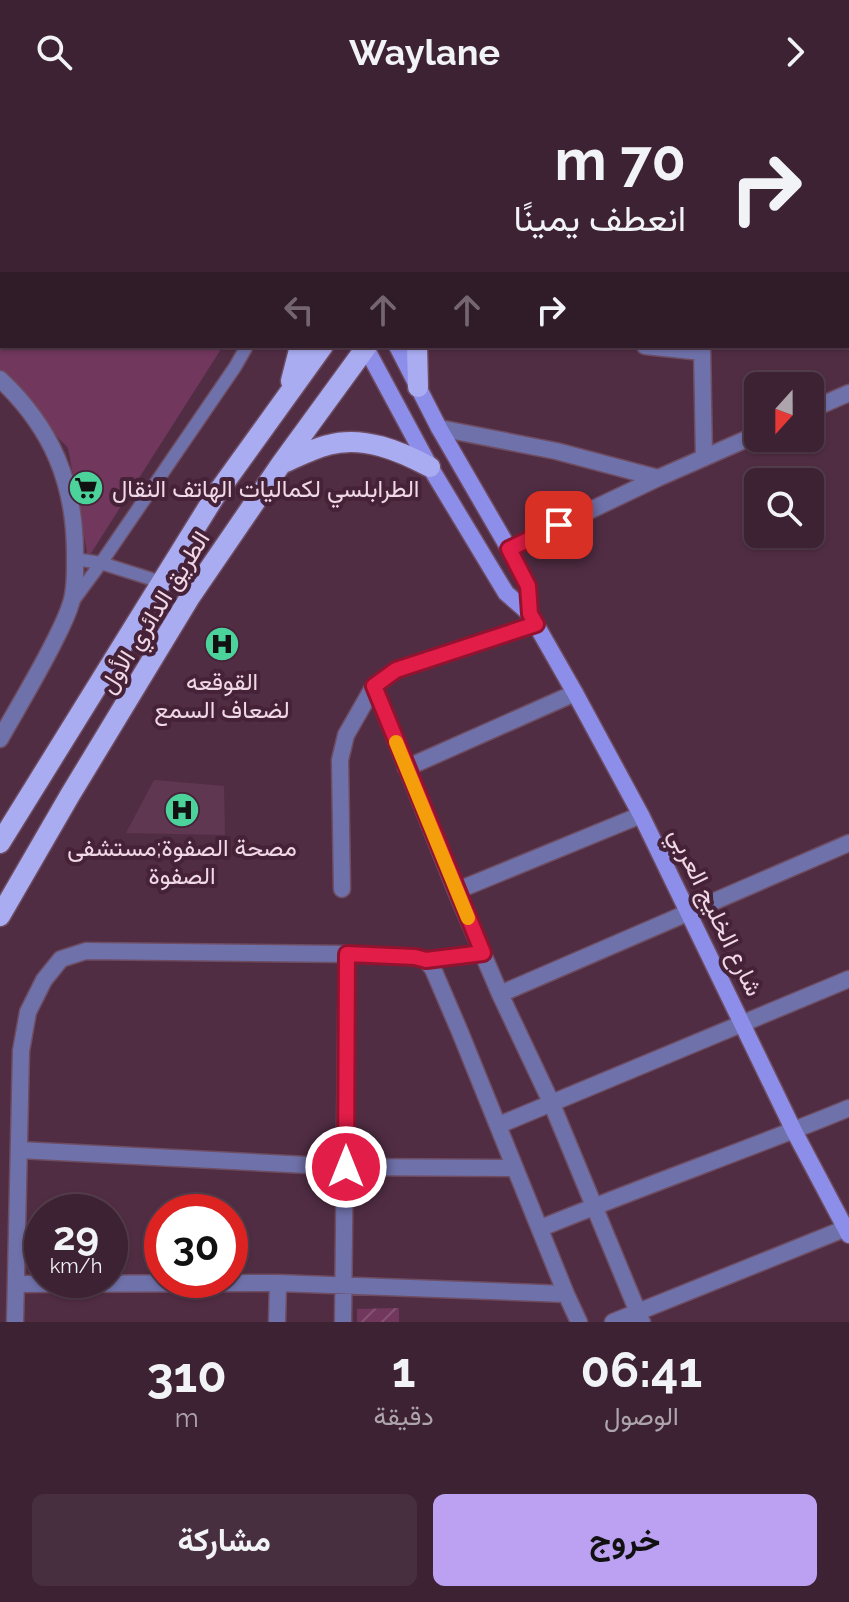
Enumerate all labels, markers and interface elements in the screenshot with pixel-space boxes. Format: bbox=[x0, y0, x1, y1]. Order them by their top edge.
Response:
icon: search bbox=[32, 30, 76, 74]
icon: forward bbox=[773, 30, 817, 74]
text: Waylane bbox=[349, 31, 500, 73]
text: 70 m bbox=[555, 127, 686, 193]
icon: right bbox=[714, 136, 818, 240]
text: انعطف يمينًا bbox=[513, 197, 686, 239]
icon: left bbox=[277, 288, 321, 332]
icon: ahead bbox=[361, 288, 405, 332]
icon: ahead bbox=[445, 288, 489, 332]
icon: right bbox=[529, 288, 573, 332]
north arrow bbox=[744, 372, 824, 452]
map controls bbox=[744, 372, 824, 548]
button: search bbox=[744, 468, 824, 548]
supermarket icon: الطرابلسي لكماليات الهاتف النقال bbox=[67, 469, 105, 507]
place label: الطرابلسي لكماليات الهاتف النقال bbox=[112, 474, 419, 508]
pin bbox=[525, 491, 593, 559]
icon: arrive bbox=[537, 503, 581, 547]
street label: الطريق الدائري الأول bbox=[92, 526, 220, 701]
hospital icon: القوقعه لضعاف السمع bbox=[203, 625, 241, 663]
place label: القوقعه لضعاف السمع bbox=[154, 667, 290, 727]
hospital icon: مصحة الصفوة;مستشفى الصفوة bbox=[163, 791, 201, 829]
street label: شارع الخليج العربي bbox=[658, 823, 769, 1003]
place label: مصحة الصفوة;مستشفى الصفوة bbox=[67, 833, 297, 891]
position arrow bbox=[304, 1125, 388, 1209]
speed limit sign: 30 bbox=[144, 1194, 248, 1298]
text: 29 bbox=[53, 1212, 99, 1259]
text: km/h bbox=[50, 1254, 102, 1278]
text: 1 bbox=[392, 1342, 416, 1398]
text: 06:41 bbox=[581, 1342, 702, 1398]
text: 310 bbox=[147, 1347, 227, 1403]
text: دقيقة bbox=[374, 1401, 434, 1431]
text: الوصول bbox=[604, 1401, 679, 1431]
text: m bbox=[175, 1403, 199, 1433]
button: مشاركة bbox=[32, 1494, 417, 1586]
button: خروج bbox=[433, 1494, 817, 1586]

